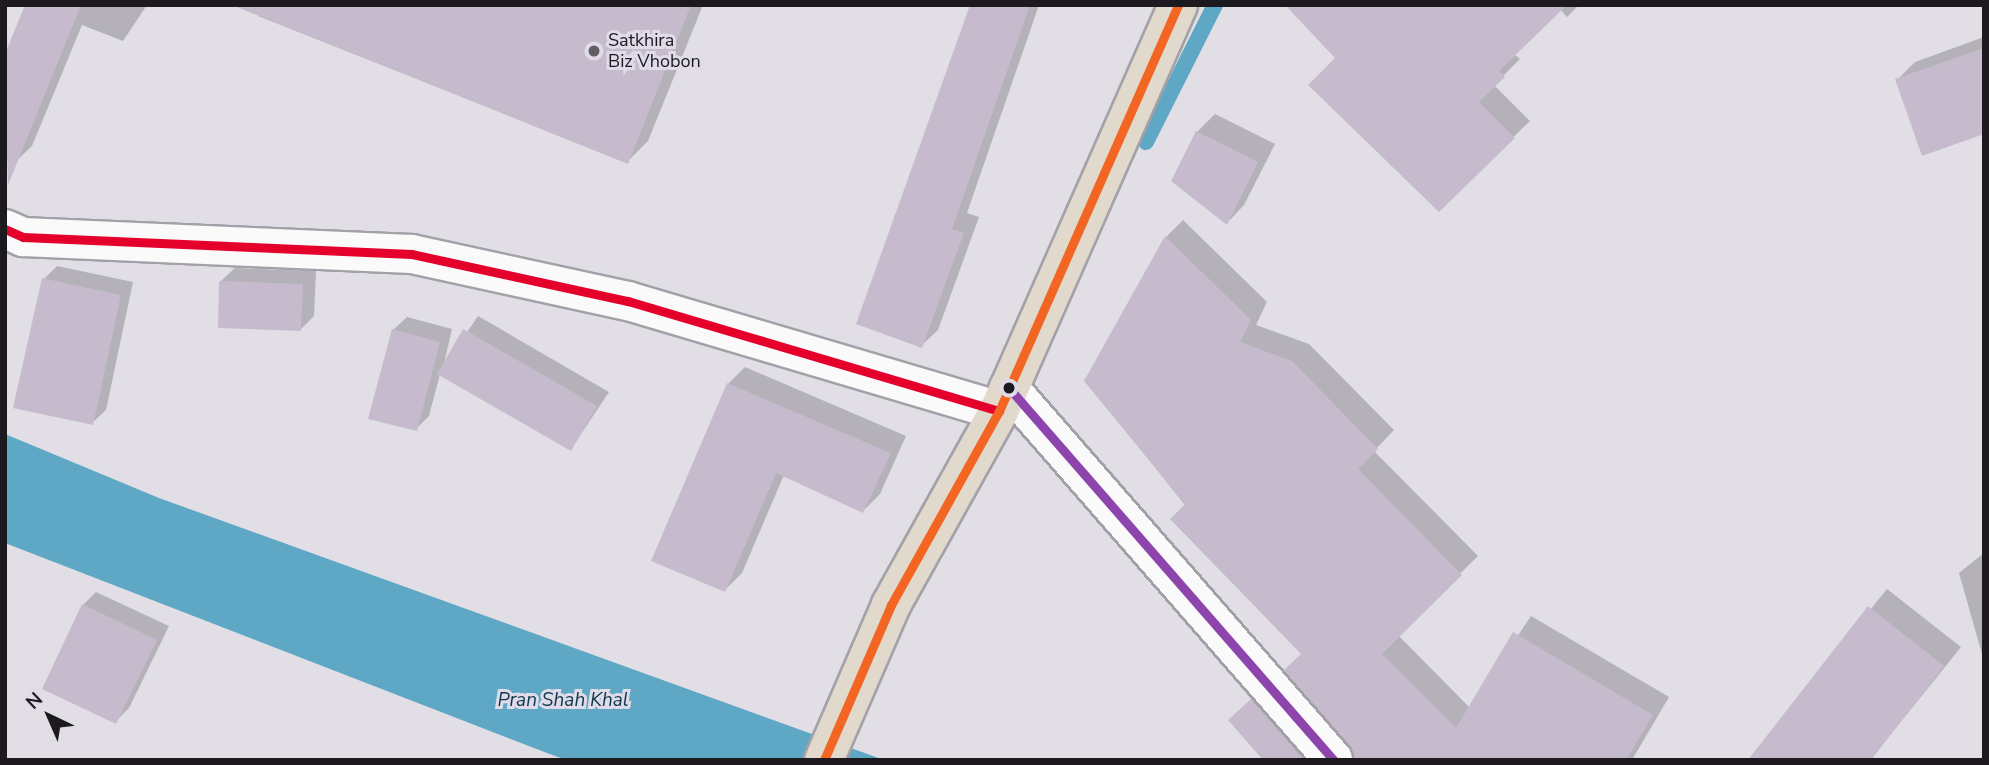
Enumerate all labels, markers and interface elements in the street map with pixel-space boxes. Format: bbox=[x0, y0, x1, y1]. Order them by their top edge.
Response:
place label: Satkhira Biz Vhobon bbox=[608, 30, 701, 72]
marker: Satkhira Biz Vhobon bbox=[586, 43, 602, 59]
unlabelled marker bbox=[1002, 381, 1016, 395]
north arrow bbox=[14, 681, 84, 751]
text: N bbox=[20, 687, 49, 715]
water label: Pran Shah Khal bbox=[498, 690, 628, 712]

